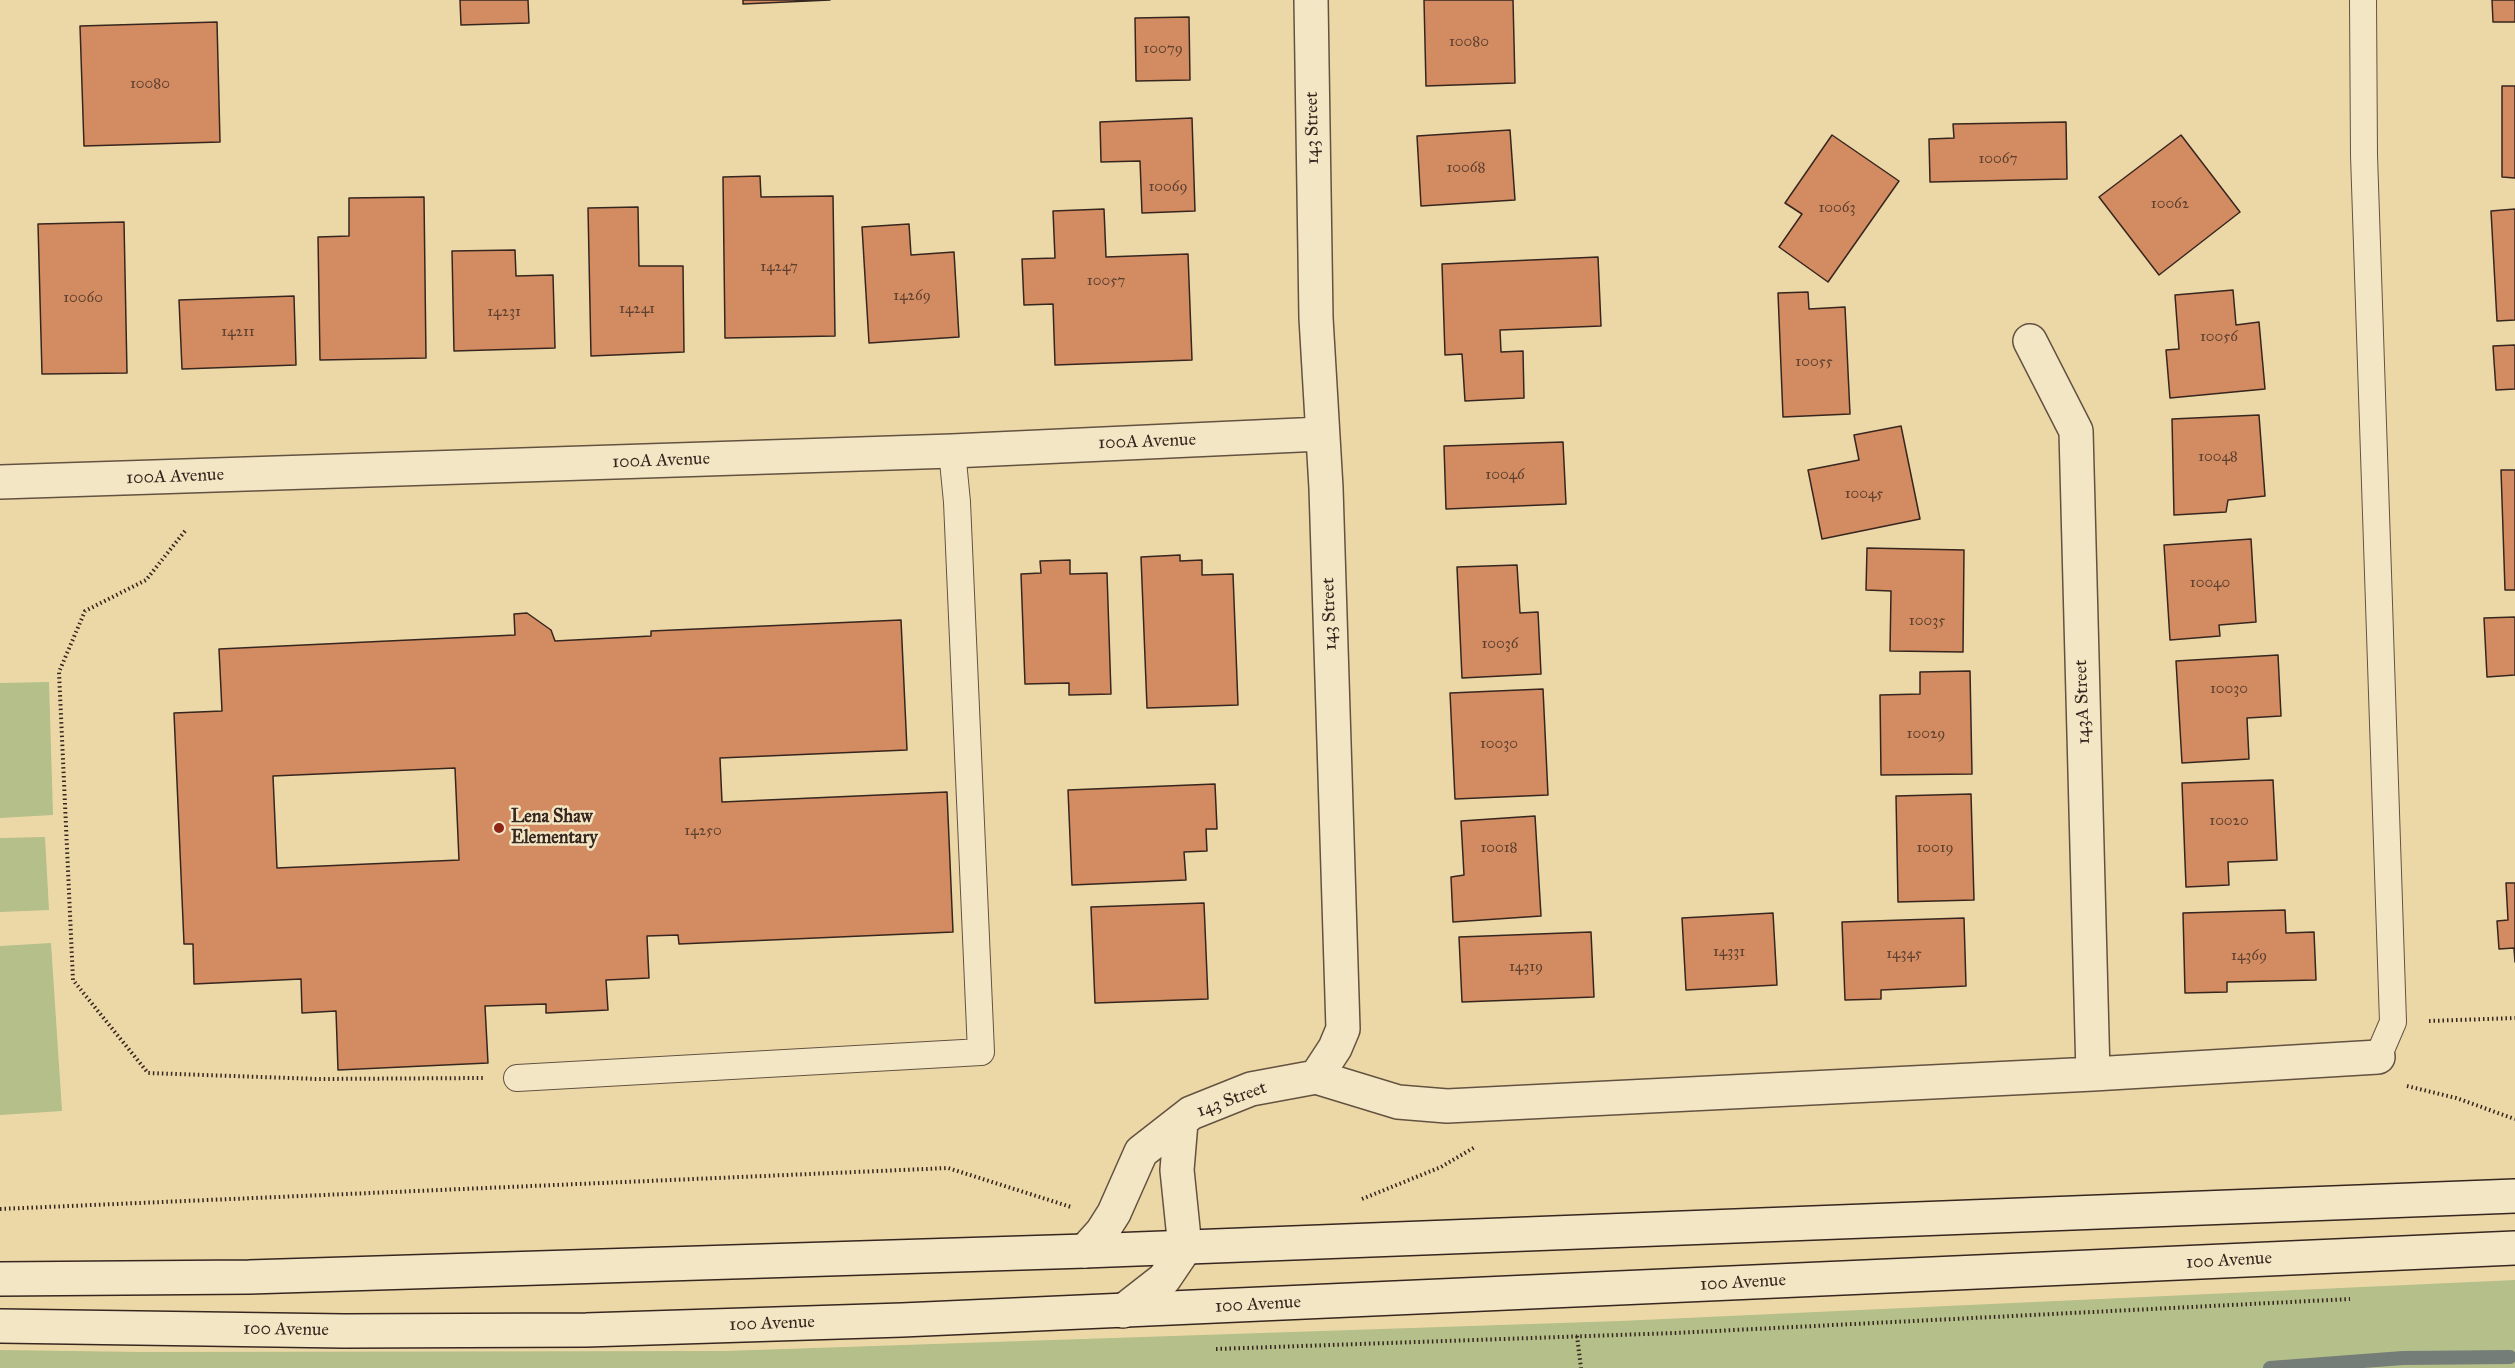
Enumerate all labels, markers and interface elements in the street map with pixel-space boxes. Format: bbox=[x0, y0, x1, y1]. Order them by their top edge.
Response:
house number: 10080 bbox=[1449, 33, 1489, 51]
house number: 10079 bbox=[1143, 40, 1183, 58]
house number: 10080 bbox=[130, 75, 170, 93]
street label: 143 Street bbox=[1302, 91, 1324, 165]
house number: 10067 bbox=[1978, 150, 2018, 168]
house number: 10068 bbox=[1447, 159, 1485, 177]
house number: 10069 bbox=[1148, 178, 1188, 196]
house number: 10062 bbox=[2151, 195, 2189, 213]
house number: 10063 bbox=[1818, 199, 1856, 217]
house number: 14247 bbox=[760, 258, 798, 276]
house number: 10057 bbox=[1087, 272, 1125, 290]
house number: 14269 bbox=[893, 287, 931, 305]
house number: 10060 bbox=[63, 289, 103, 307]
house number: 14241 bbox=[619, 300, 655, 318]
house number: 14231 bbox=[487, 303, 521, 321]
house number: 14211 bbox=[221, 323, 255, 341]
house number: 10056 bbox=[2200, 328, 2238, 346]
house number: 10055 bbox=[1795, 353, 1833, 371]
street label: 100A Avenue bbox=[1098, 429, 1196, 455]
street label: 100A Avenue bbox=[612, 448, 710, 474]
house number: 10048 bbox=[2198, 448, 2238, 466]
street label: 100A Avenue bbox=[126, 464, 224, 490]
house number: 10046 bbox=[1485, 466, 1525, 484]
house number: 10045 bbox=[1845, 485, 1883, 503]
house number: 10040 bbox=[2190, 574, 2230, 592]
street label: 143 Street bbox=[1318, 577, 1342, 651]
house number: 10035 bbox=[1909, 612, 1945, 630]
house number: 10036 bbox=[1481, 635, 1519, 653]
street label: 143A Street bbox=[2071, 659, 2095, 745]
house number: 10030 bbox=[2210, 680, 2248, 698]
house number: 10029 bbox=[1907, 725, 1945, 743]
house number: 10030 bbox=[1480, 735, 1518, 753]
place label: Lena Shaw Elementary bbox=[511, 807, 598, 850]
house number: 10020 bbox=[2209, 812, 2249, 830]
marker: Lena Shaw Elementary bbox=[492, 821, 506, 835]
house number: 14250 bbox=[684, 822, 722, 840]
house number: 10018 bbox=[1480, 839, 1518, 857]
house number: 10019 bbox=[1916, 839, 1954, 857]
house number: 14331 bbox=[1713, 943, 1745, 961]
house number: 14345 bbox=[1886, 945, 1922, 963]
house number: 14369 bbox=[2231, 947, 2267, 965]
house number: 14319 bbox=[1509, 958, 1543, 976]
street label: 143 Street bbox=[1194, 1077, 1270, 1123]
street label: 100 Avenue bbox=[2186, 1248, 2272, 1274]
street label: 100 Avenue bbox=[1700, 1270, 1786, 1296]
street label: 100 Avenue bbox=[1215, 1292, 1301, 1318]
street label: 100 Avenue bbox=[729, 1312, 815, 1336]
street label: 100 Avenue bbox=[243, 1318, 329, 1342]

